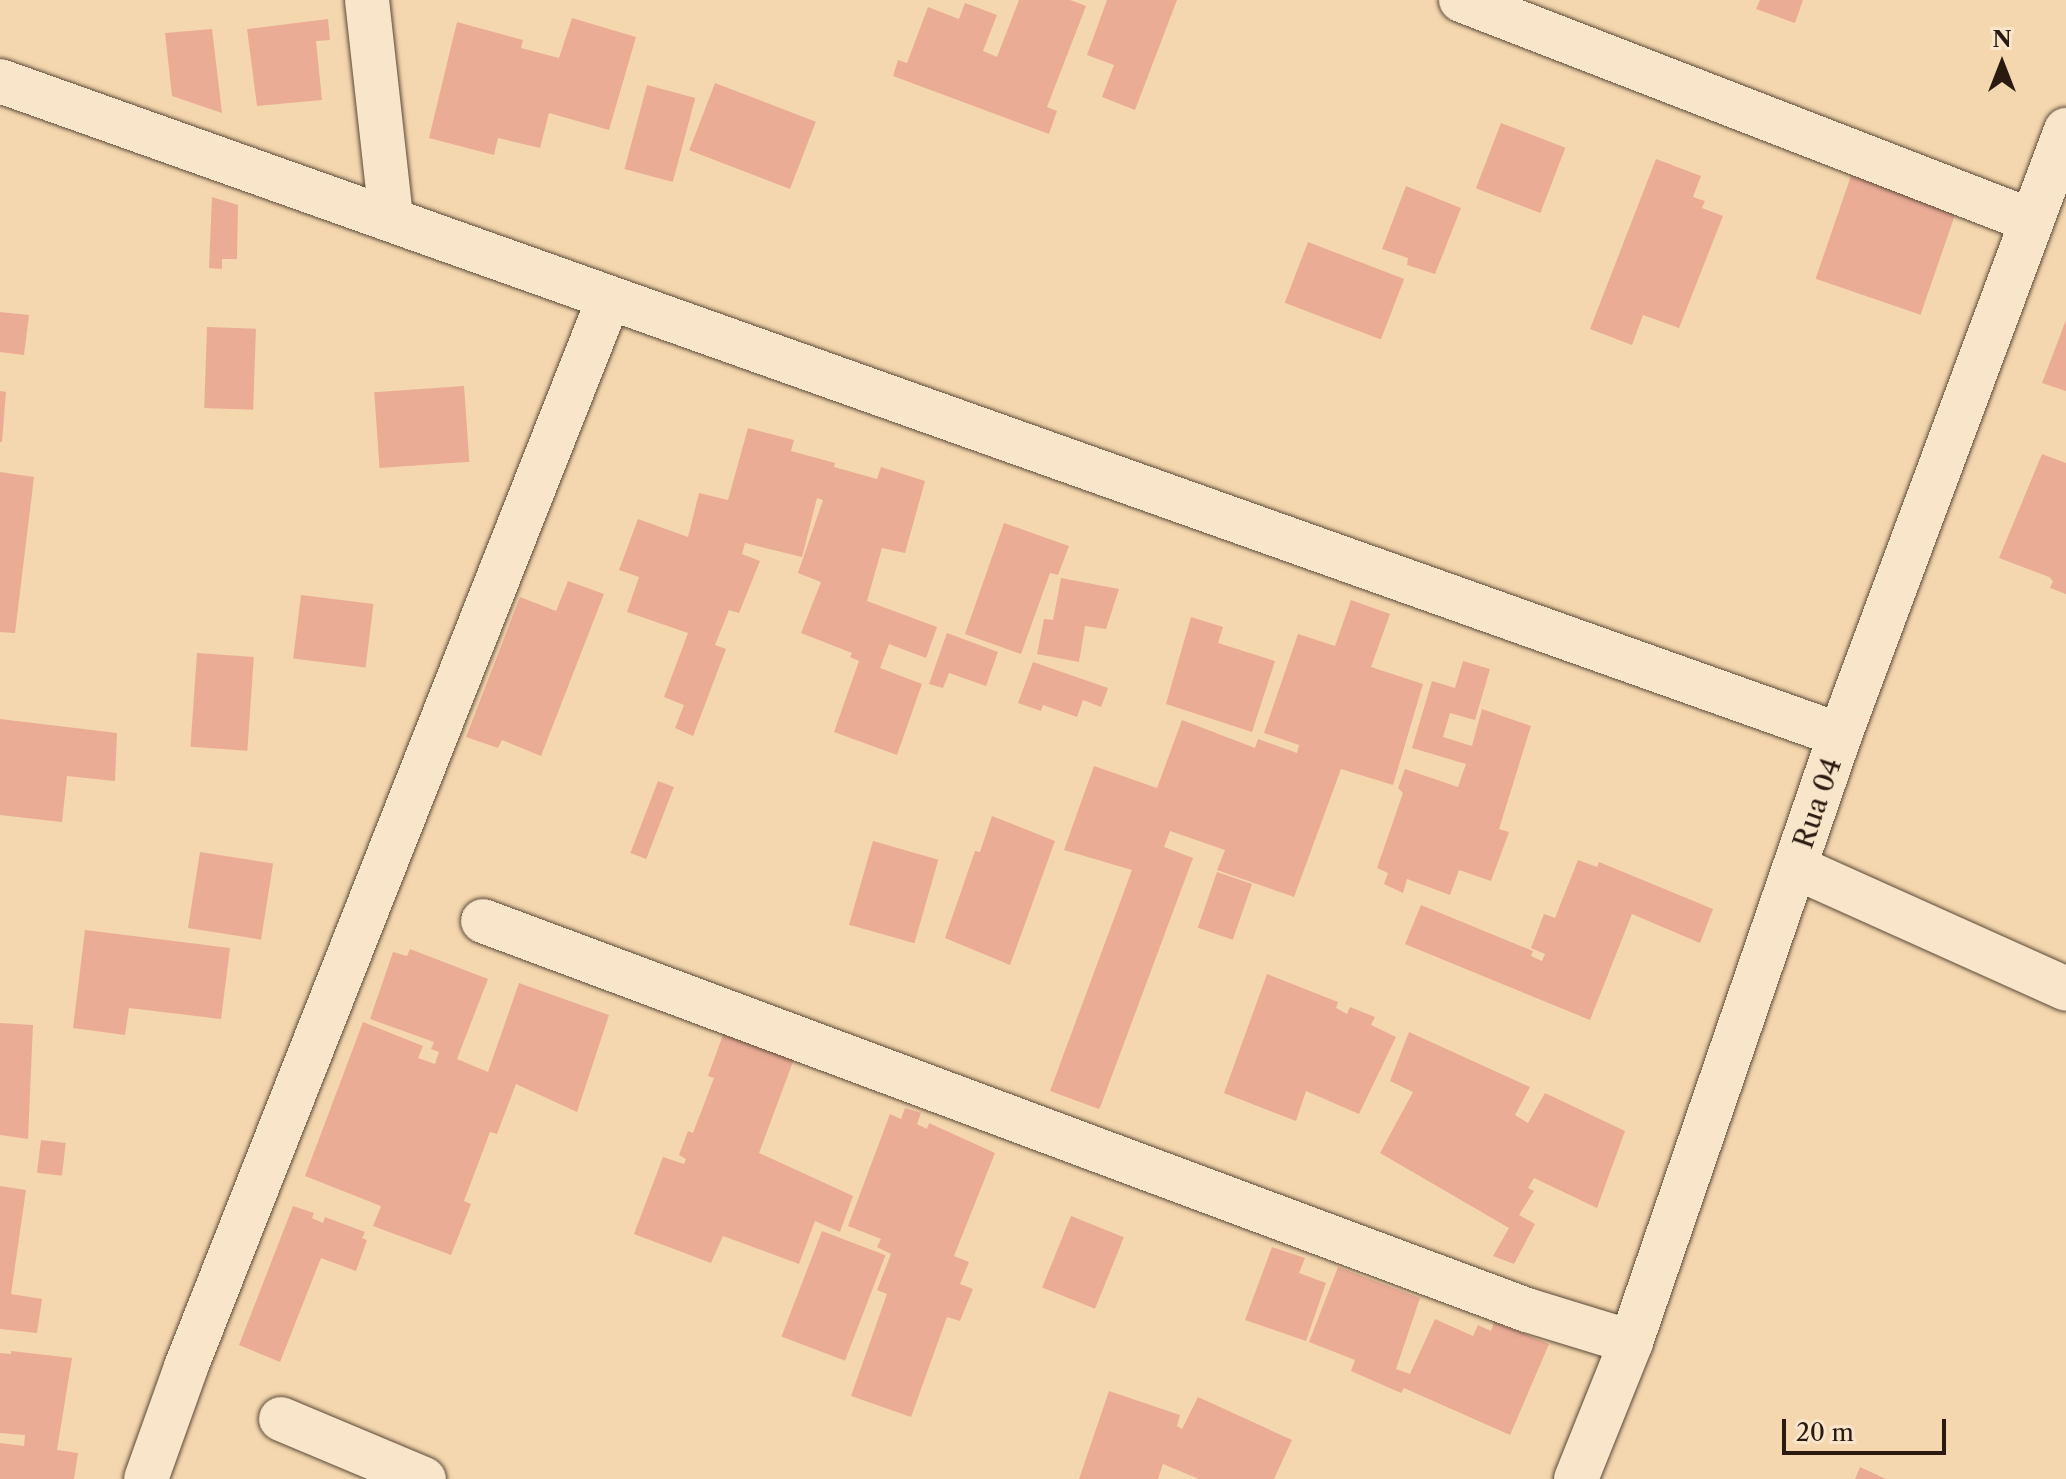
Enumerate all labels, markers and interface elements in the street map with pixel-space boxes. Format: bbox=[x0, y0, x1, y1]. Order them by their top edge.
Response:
north arrow bbox=[1962, 24, 2042, 104]
text: N bbox=[1992, 26, 2012, 53]
street label: Rua 04 bbox=[1786, 753, 1848, 853]
scale bar bbox=[1786, 1403, 1950, 1453]
text: 20 m bbox=[1796, 1418, 1854, 1447]

